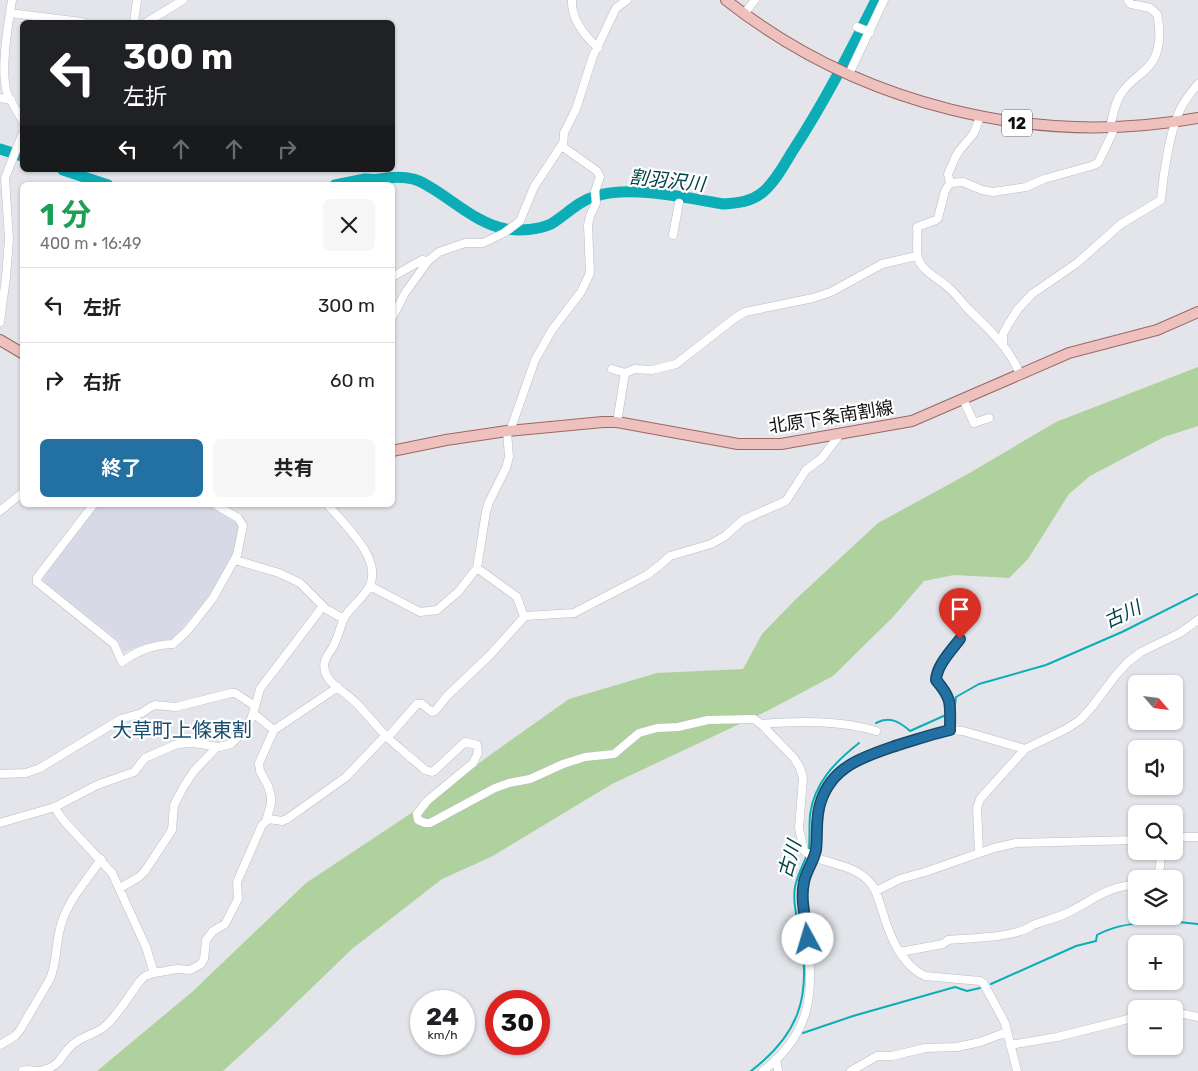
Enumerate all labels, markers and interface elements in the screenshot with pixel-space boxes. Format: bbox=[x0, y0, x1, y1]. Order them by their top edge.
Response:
text: 300 m bbox=[123, 36, 233, 78]
icon: left bbox=[40, 40, 105, 105]
text: 左折 bbox=[123, 83, 167, 110]
road number: 12 bbox=[1002, 110, 1032, 136]
icon: left bbox=[114, 135, 142, 163]
icon: ahead bbox=[167, 135, 195, 163]
icon: ahead bbox=[220, 135, 248, 163]
icon: right bbox=[273, 135, 301, 163]
water label: 割羽沢川 bbox=[628, 165, 708, 196]
text: 1 分 bbox=[40, 197, 91, 233]
button: close bbox=[323, 199, 375, 251]
text: 400 m · 16:49 bbox=[40, 234, 141, 253]
icon: left bbox=[40, 291, 68, 319]
text: 300 m bbox=[318, 294, 375, 317]
text: 左折 bbox=[83, 296, 121, 319]
icon: right bbox=[40, 366, 68, 394]
text: 60 m bbox=[330, 369, 375, 392]
text: 右折 bbox=[83, 371, 121, 394]
street label: 北原下条南割線 bbox=[767, 396, 895, 438]
button: 終了 bbox=[40, 439, 203, 497]
button: 共有 bbox=[213, 439, 375, 497]
pin bbox=[939, 588, 981, 639]
icon: arrive bbox=[946, 595, 974, 623]
water label: 古川 bbox=[1100, 595, 1146, 633]
north arrow bbox=[1128, 675, 1182, 730]
map controls bbox=[1128, 675, 1183, 1055]
district label: 大草町上條東割 bbox=[112, 718, 252, 742]
button: sound bbox=[1128, 740, 1183, 795]
button: search bbox=[1128, 805, 1183, 860]
water label: 古川 bbox=[773, 836, 806, 881]
button: layers bbox=[1128, 870, 1183, 925]
position arrow bbox=[781, 912, 833, 964]
button: + bbox=[1128, 935, 1183, 990]
speed limit sign: 30 bbox=[485, 990, 550, 1055]
button: − bbox=[1128, 1000, 1183, 1055]
text: 24 bbox=[426, 1002, 459, 1031]
text: km/h bbox=[428, 1028, 457, 1042]

